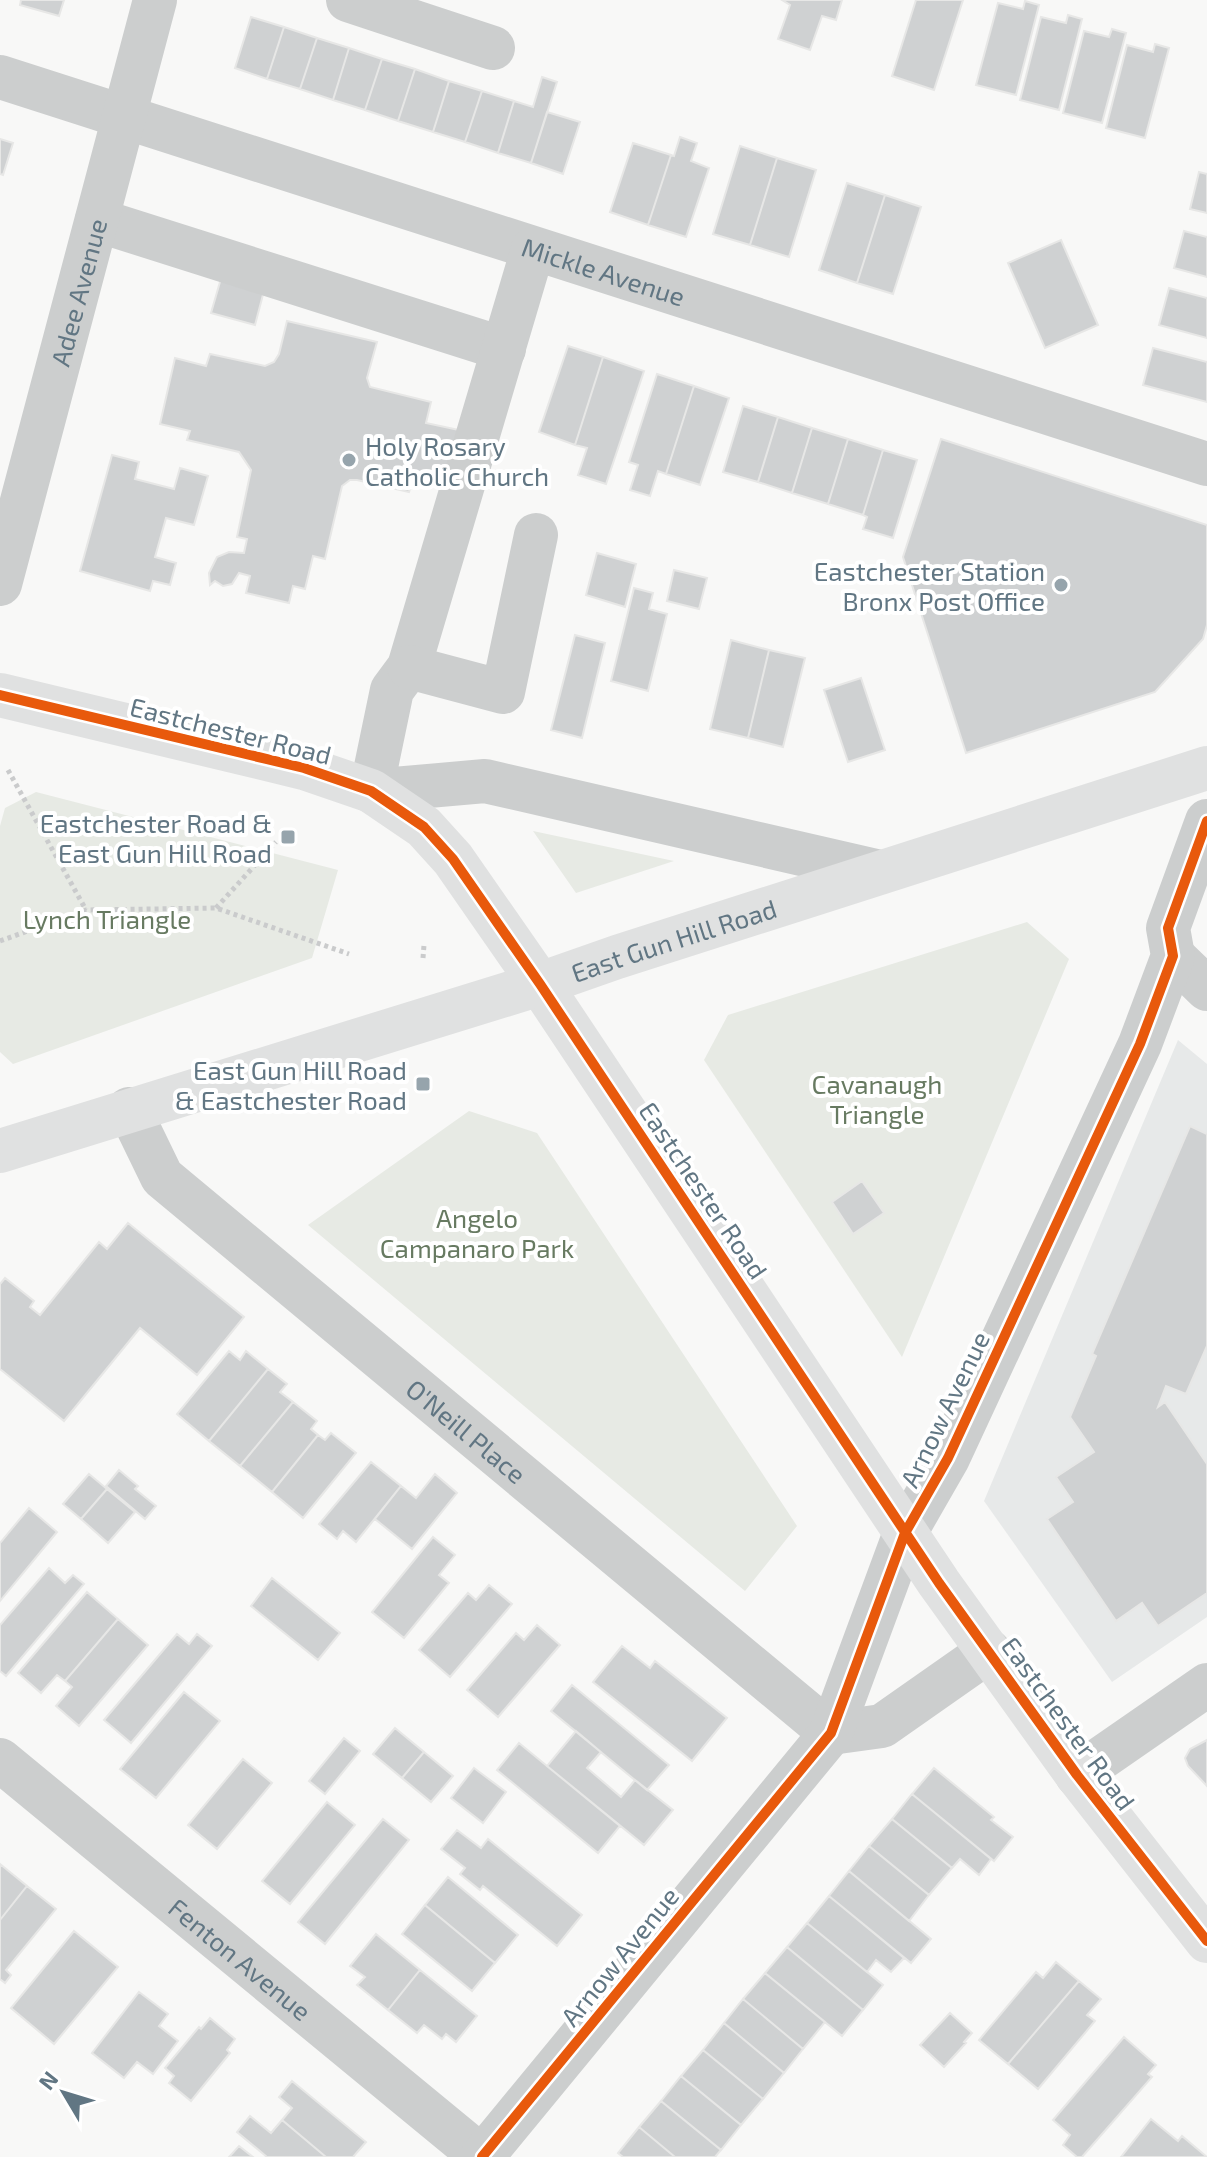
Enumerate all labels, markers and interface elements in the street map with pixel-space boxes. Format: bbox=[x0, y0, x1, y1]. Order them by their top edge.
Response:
street label: Adee Avenue bbox=[43, 215, 112, 369]
street label: Mickle Avenue bbox=[518, 230, 689, 311]
place label: Holy Rosary Catholic Church bbox=[365, 430, 549, 491]
marker: Holy Rosary Catholic Church bbox=[340, 451, 358, 469]
place label: Eastchester Station Bronx Post Office bbox=[814, 555, 1045, 616]
marker: Eastchester Station Bronx Post Office bbox=[1052, 576, 1070, 594]
street label: Eastchester Road bbox=[127, 690, 335, 770]
place label: Eastchester Road & East Gun Hill Road bbox=[40, 807, 272, 868]
marker: Eastchester Road & East Gun Hill Road bbox=[279, 828, 297, 846]
street label: East Gun Hill Road bbox=[567, 892, 780, 987]
park label: Lynch Triangle bbox=[23, 903, 191, 934]
place label: East Gun Hill Road & Eastchester Road bbox=[175, 1054, 407, 1115]
park label: Cavanaugh Triangle bbox=[812, 1068, 942, 1129]
marker: East Gun Hill Road & Eastchester Road bbox=[414, 1075, 432, 1093]
street label: Eastchester Road bbox=[633, 1096, 775, 1284]
park label: Angelo Campanaro Park bbox=[380, 1202, 574, 1263]
street label: Arnow Avenue bbox=[893, 1326, 995, 1492]
street label: O'Neill Place bbox=[401, 1372, 533, 1489]
street label: Eastchester Road bbox=[996, 1630, 1142, 1816]
street label: Arnow Avenue bbox=[554, 1880, 684, 2032]
street label: Fenton Avenue bbox=[163, 1891, 318, 2026]
north arrow bbox=[24, 2053, 104, 2133]
text: N bbox=[32, 2066, 63, 2094]

